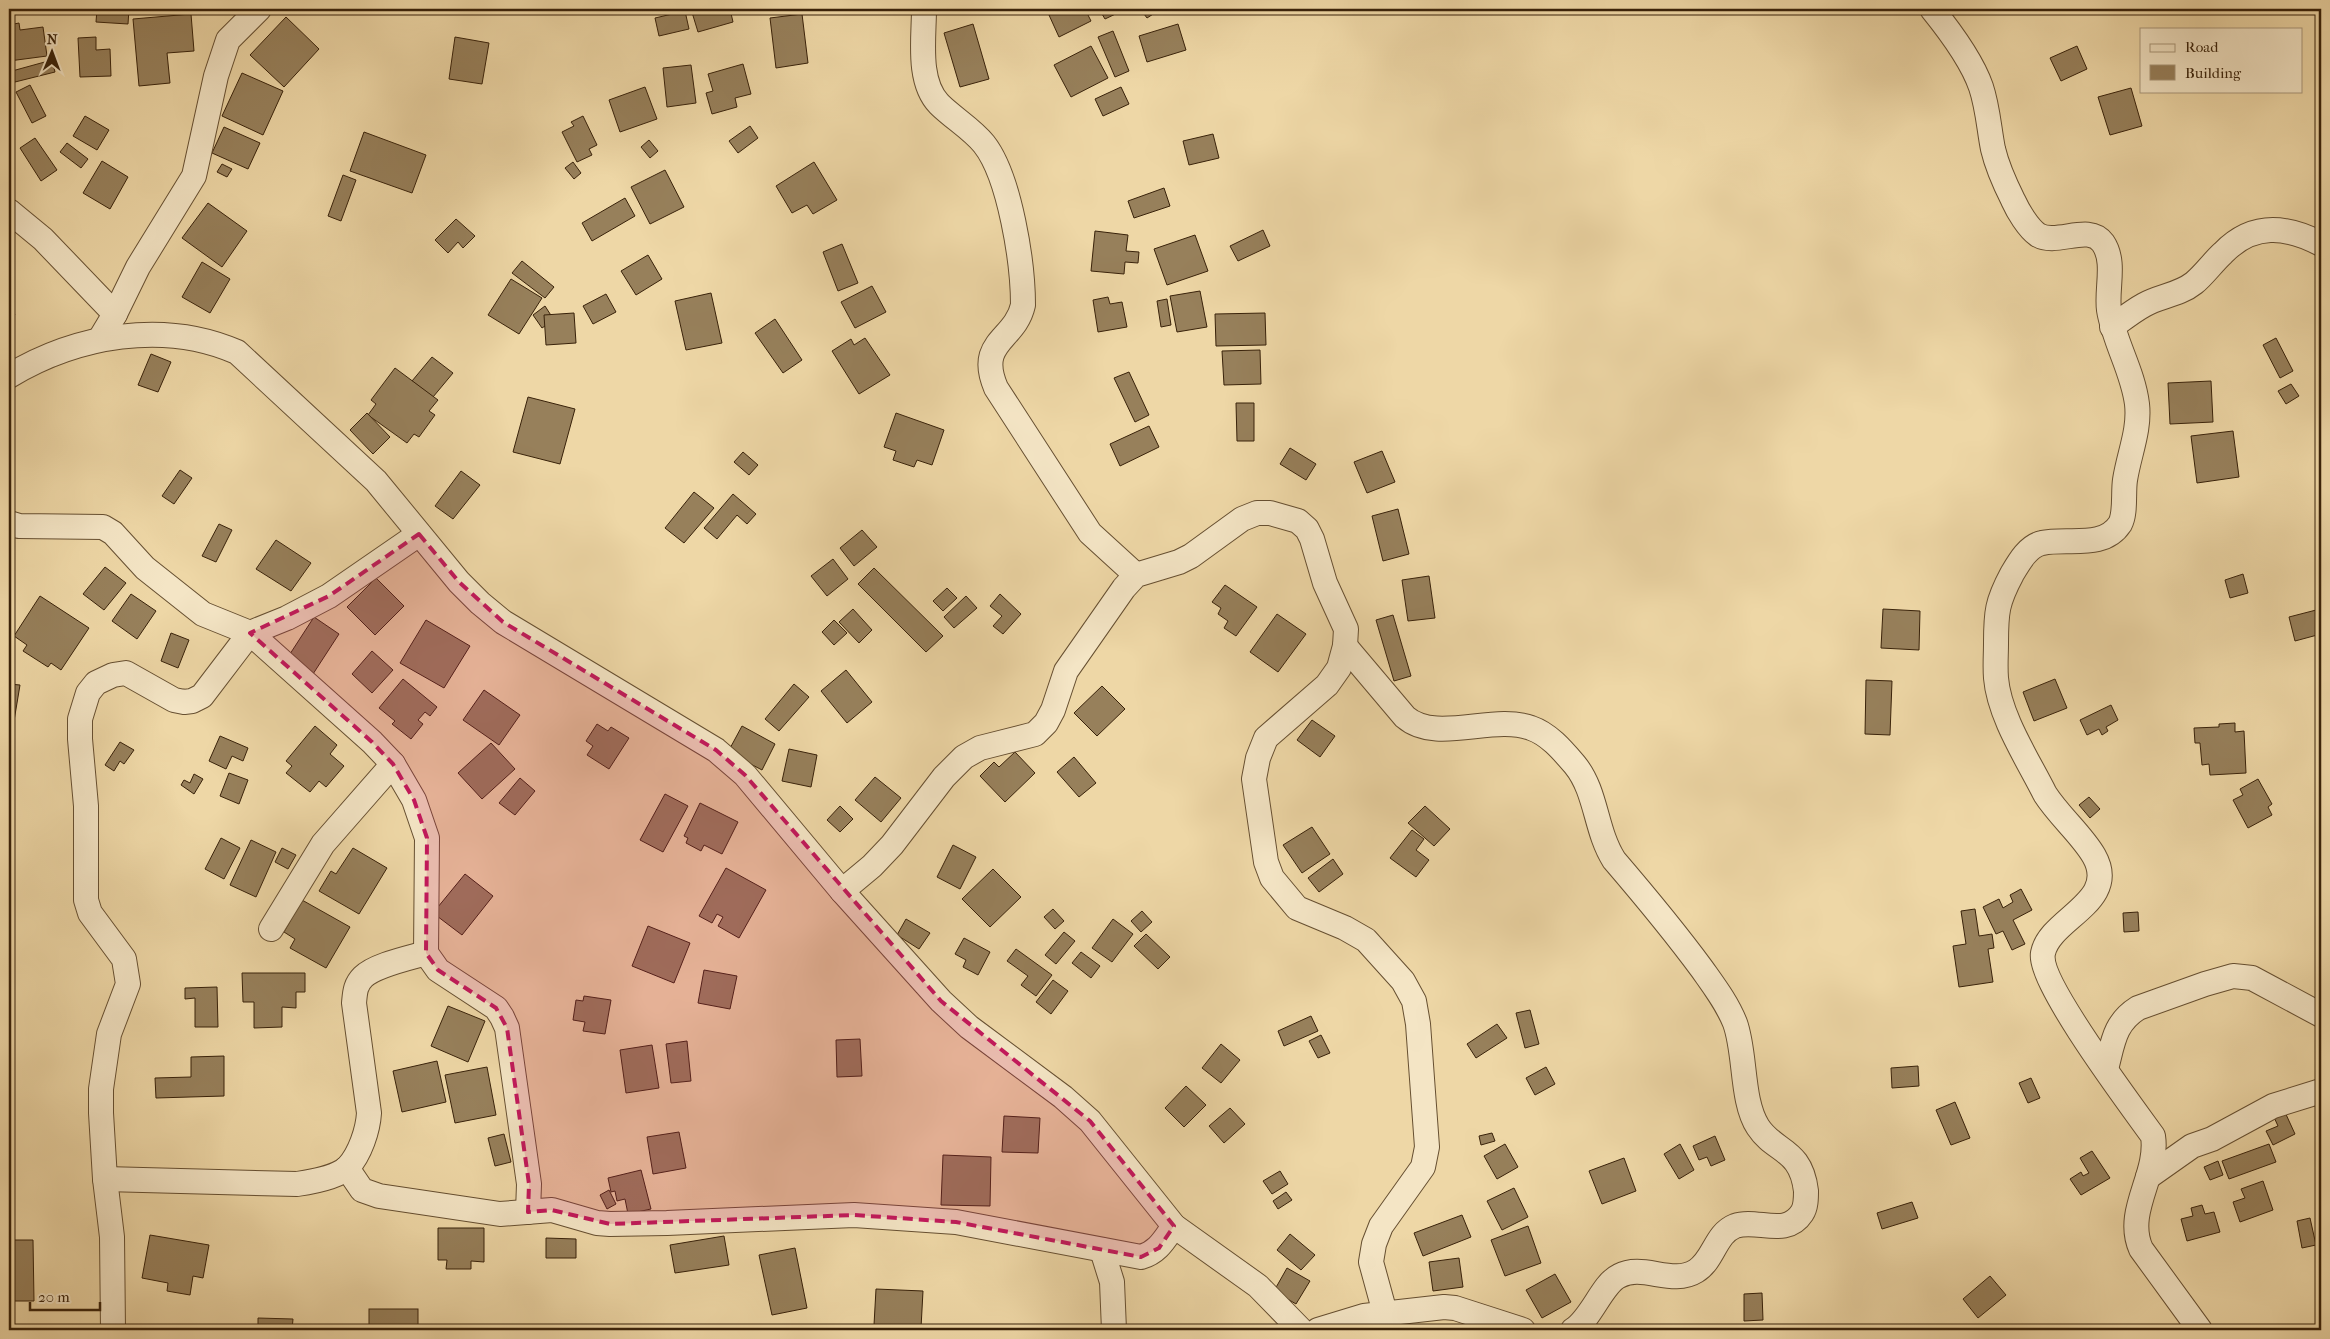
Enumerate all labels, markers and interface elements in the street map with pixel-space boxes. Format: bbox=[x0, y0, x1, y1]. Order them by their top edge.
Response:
north arrow bbox=[28, 28, 78, 78]
legend bbox=[2140, 28, 2302, 92]
text: N bbox=[47, 31, 58, 48]
text: Road bbox=[2185, 38, 2219, 56]
text: Building bbox=[2185, 64, 2242, 82]
scale bar bbox=[30, 1279, 100, 1311]
text: 20 m bbox=[38, 1288, 70, 1306]

